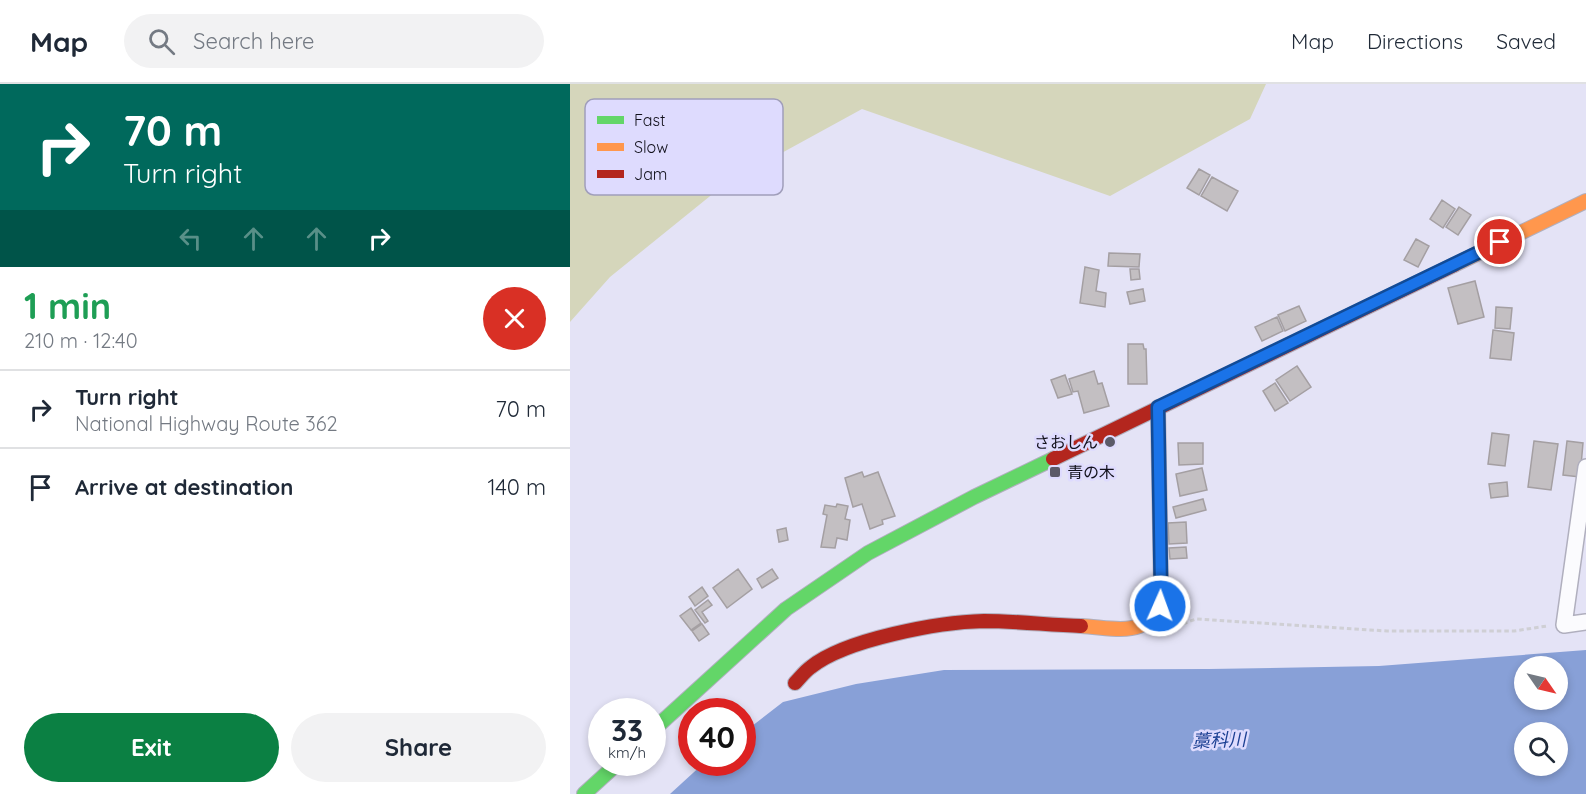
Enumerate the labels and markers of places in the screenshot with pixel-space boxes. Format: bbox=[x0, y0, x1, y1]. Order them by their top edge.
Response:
pin bbox=[1474, 216, 1525, 267]
place label: さおしん bbox=[1034, 432, 1098, 452]
marker: さおしん bbox=[1103, 435, 1117, 449]
place label: 青の木 bbox=[1067, 462, 1115, 482]
marker: 青の木 bbox=[1048, 465, 1062, 479]

